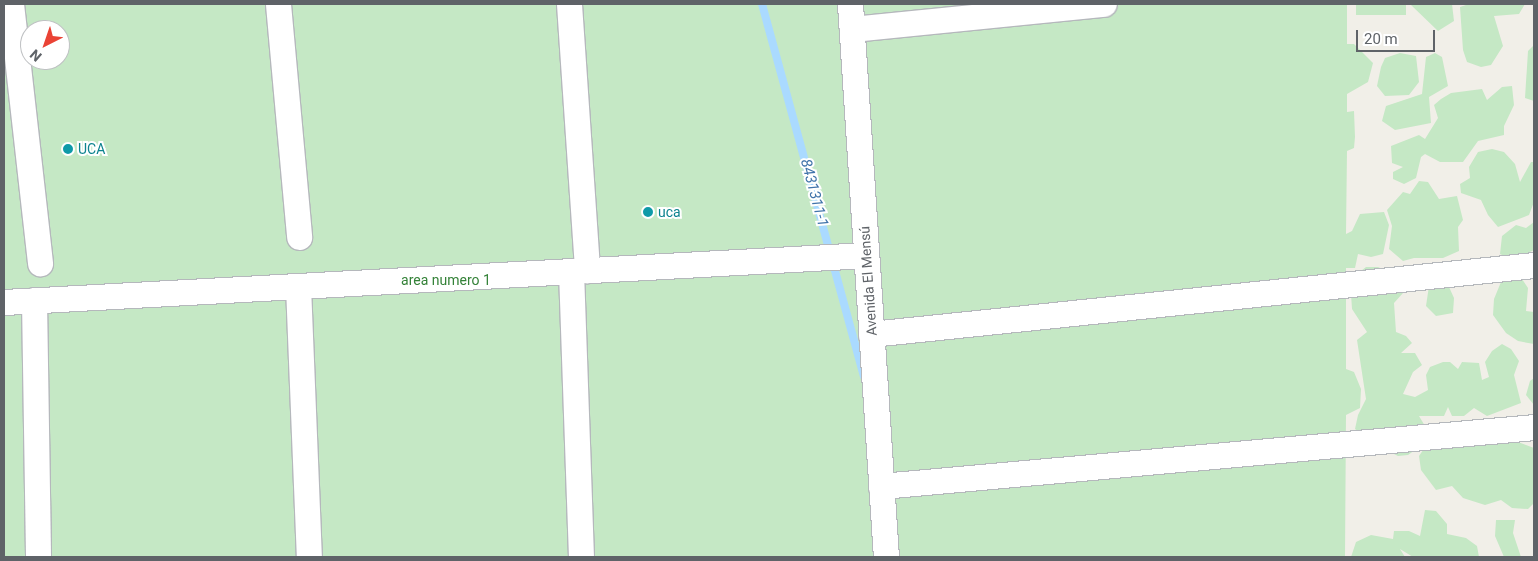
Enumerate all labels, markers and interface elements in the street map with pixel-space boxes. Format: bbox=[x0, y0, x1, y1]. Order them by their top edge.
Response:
north arrow bbox=[20, 20, 70, 70]
scale bar bbox=[1358, 20, 1437, 52]
text: 20 m bbox=[1364, 30, 1398, 48]
text: N bbox=[27, 46, 45, 65]
place label: UCA bbox=[78, 141, 105, 157]
marker: UCA bbox=[62, 143, 74, 155]
water label: 8431311-1 bbox=[796, 157, 832, 229]
place label: uca bbox=[658, 204, 681, 220]
marker: uca bbox=[642, 206, 654, 218]
street label: Avenida El Mensú bbox=[856, 225, 880, 337]
park label: area numero 1 bbox=[401, 272, 491, 288]

